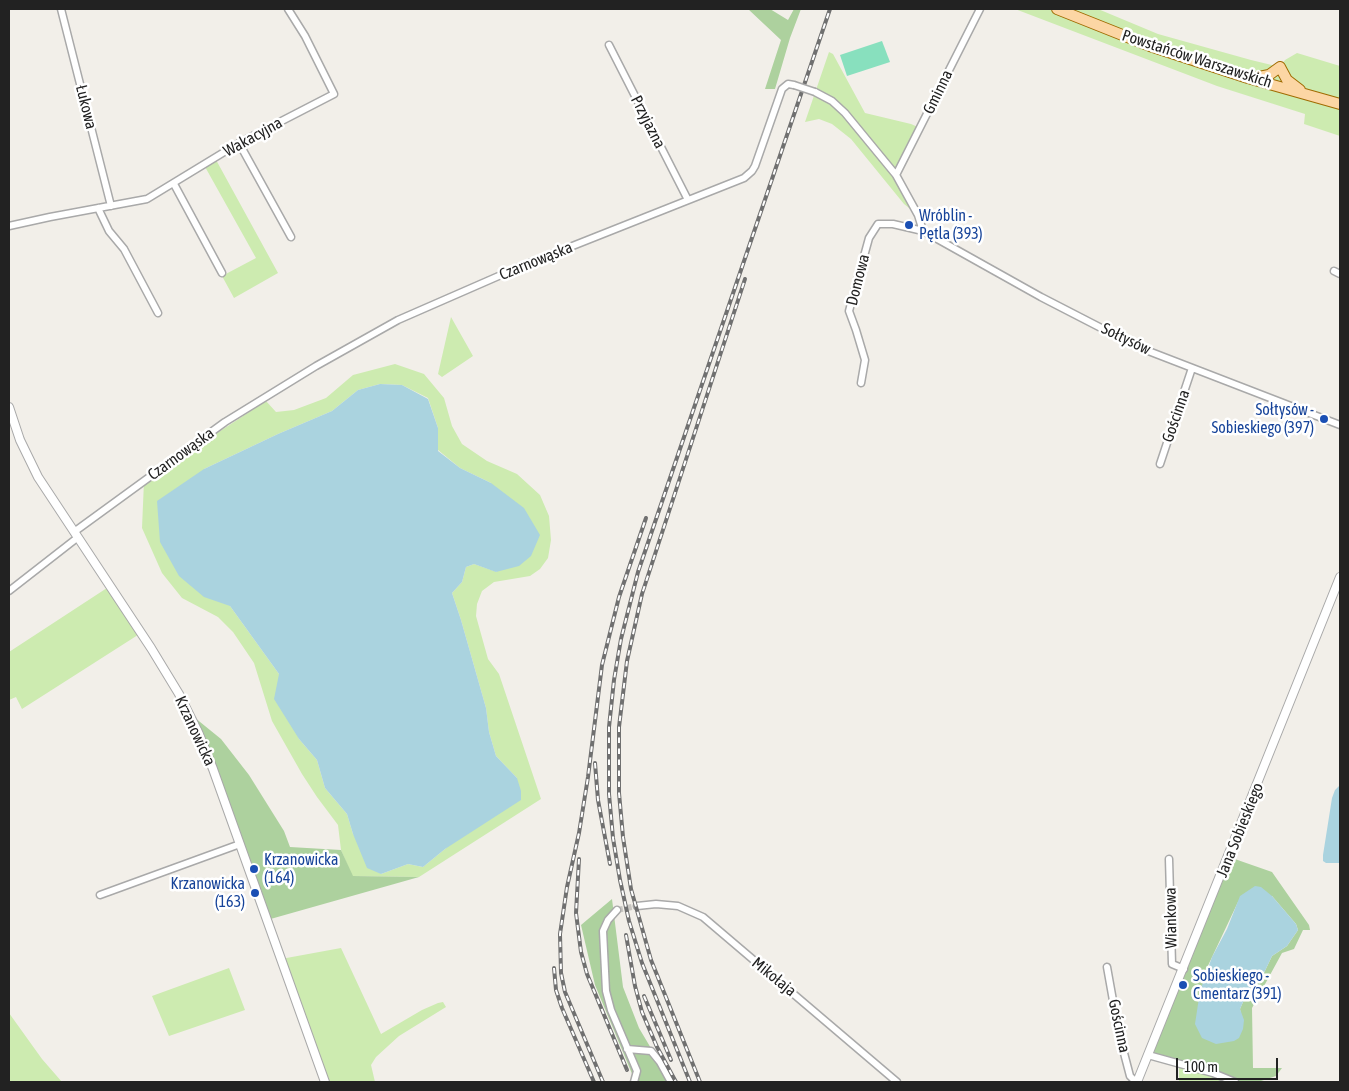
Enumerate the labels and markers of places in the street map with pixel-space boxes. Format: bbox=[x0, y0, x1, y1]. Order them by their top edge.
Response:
place label: Wróblin - Pętla (393) bbox=[919, 206, 983, 244]
marker: Wróblin - Pętla (393) bbox=[903, 219, 915, 231]
place label: Sołtysów - Sobieskiego (397) bbox=[1212, 400, 1314, 438]
marker: Sołtysów - Sobieskiego (397) bbox=[1318, 413, 1330, 425]
place label: Krzanowicka (164) bbox=[264, 850, 339, 888]
marker: Krzanowicka (164) bbox=[248, 863, 260, 875]
place label: Krzanowicka (163) bbox=[170, 874, 245, 912]
marker: Krzanowicka (163) bbox=[249, 887, 261, 899]
place label: Sobieskiego - Cmentarz (391) bbox=[1193, 966, 1282, 1004]
marker: Sobieskiego - Cmentarz (391) bbox=[1177, 979, 1189, 991]

